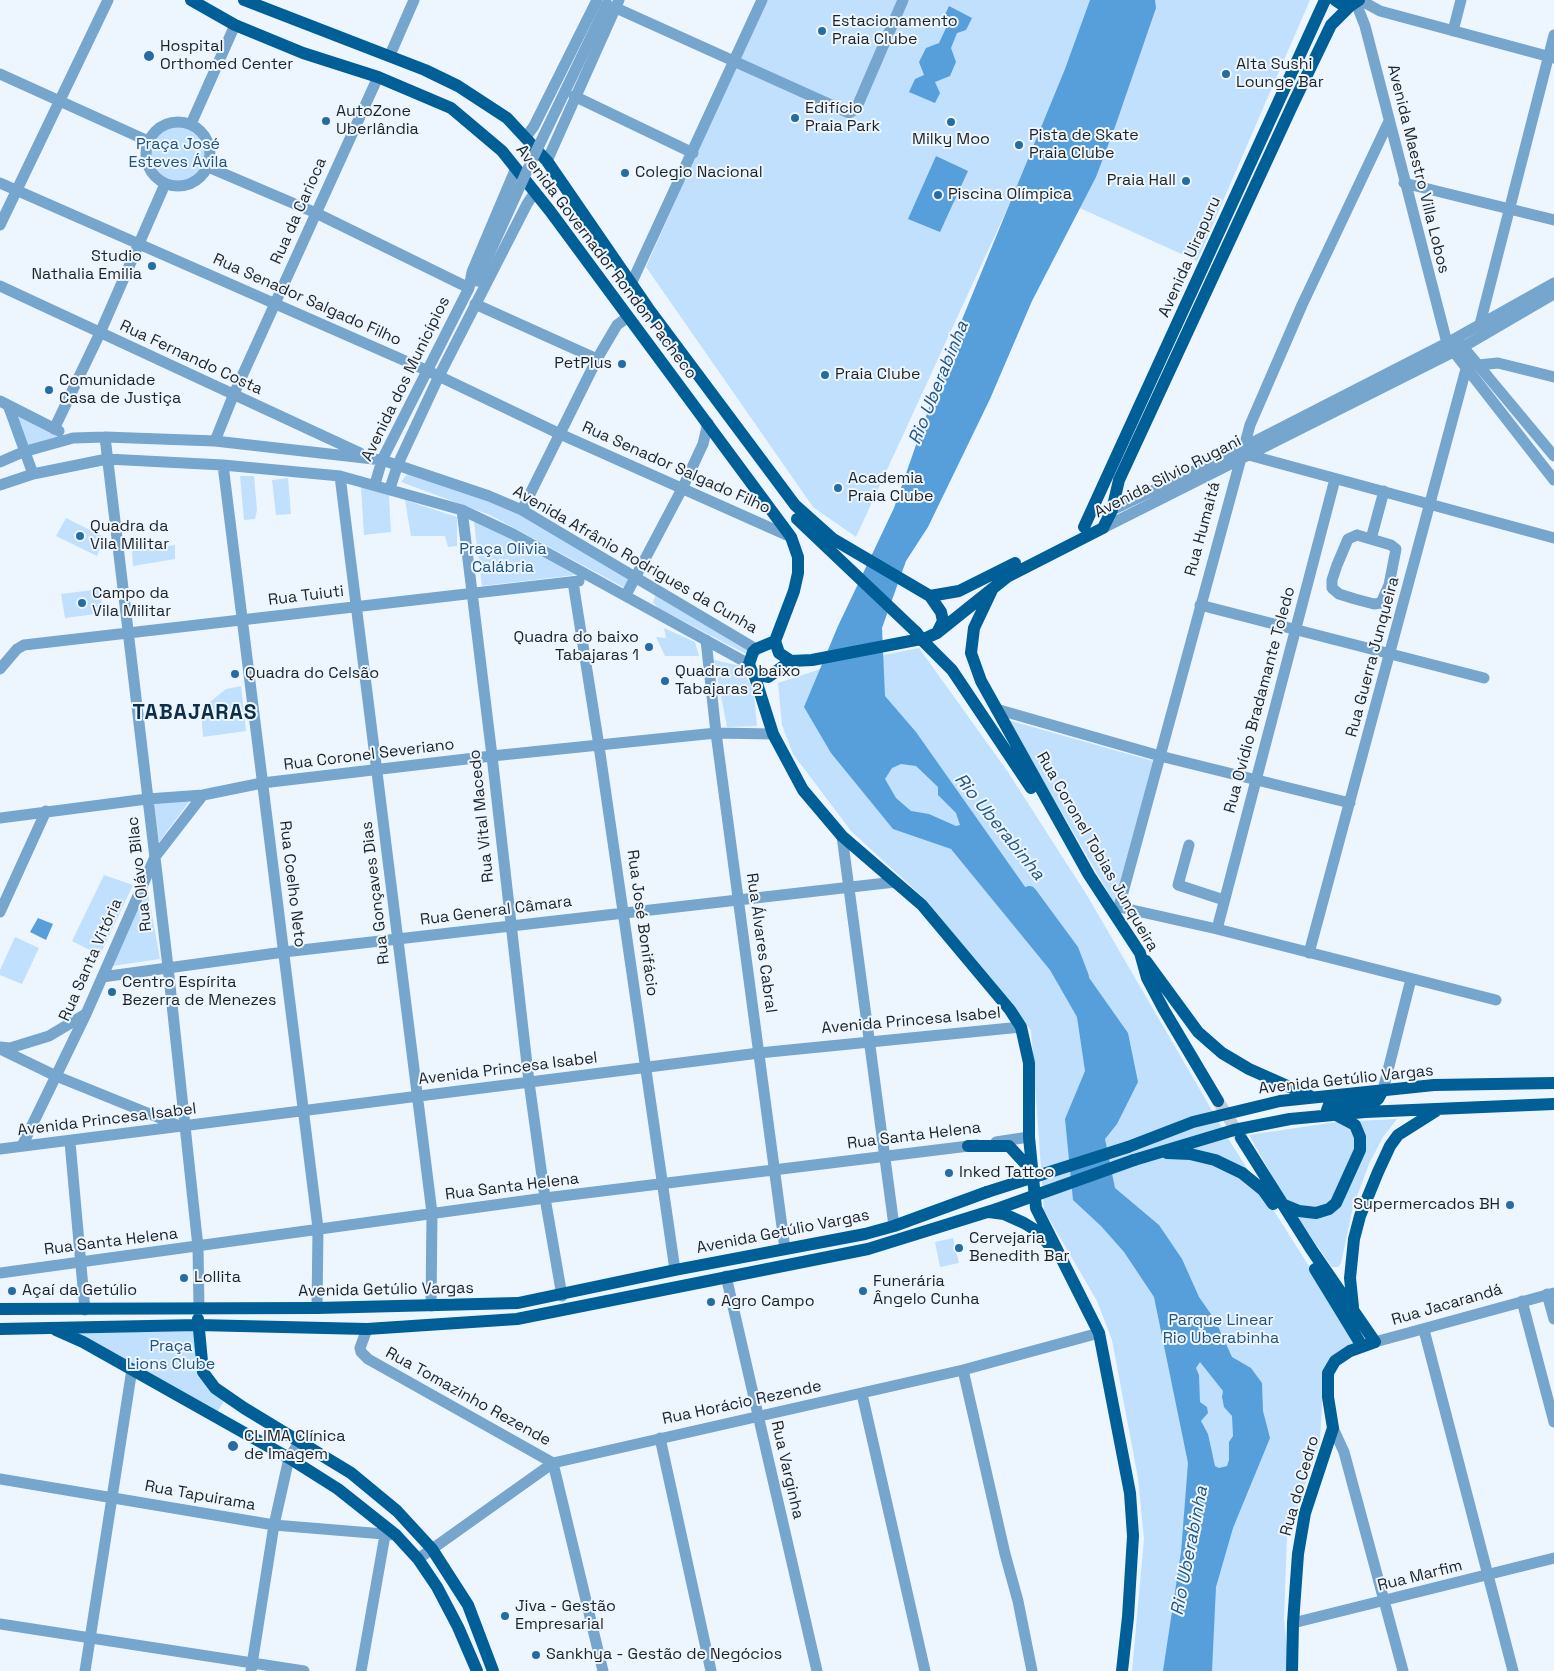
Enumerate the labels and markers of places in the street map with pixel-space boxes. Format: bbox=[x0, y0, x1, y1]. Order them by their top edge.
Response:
place label: Estacionamento Praia Clube bbox=[832, 12, 958, 50]
marker: Estacionamento Praia Clube bbox=[816, 25, 828, 37]
place label: Hospital Orthomed Center bbox=[160, 37, 293, 75]
marker: Hospital Orthomed Center bbox=[142, 49, 156, 63]
place label: Alta Sushi Lounge Bar bbox=[1236, 55, 1324, 93]
marker: Alta Sushi Lounge Bar bbox=[1220, 68, 1232, 80]
place label: Edifício Praia Park bbox=[805, 99, 880, 137]
place label: AutoZone Uberlândia bbox=[336, 102, 419, 140]
marker: Edifício Praia Park bbox=[789, 112, 801, 124]
marker: AutoZone Uberlândia bbox=[320, 115, 332, 127]
marker: Milky Moo bbox=[945, 116, 957, 128]
place label: Pista de Skate Praia Clube bbox=[1029, 126, 1139, 164]
place label: Milky Moo bbox=[912, 130, 990, 150]
marker: Pista de Skate Praia Clube bbox=[1013, 139, 1025, 151]
place label: Colegio Nacional bbox=[635, 163, 763, 183]
marker: Colegio Nacional bbox=[619, 167, 631, 179]
place label: Praia Hall bbox=[1107, 171, 1176, 191]
marker: Praia Hall bbox=[1180, 175, 1192, 187]
place label: Piscina Olímpica bbox=[948, 185, 1072, 205]
marker: Piscina Olímpica bbox=[932, 189, 944, 201]
place label: Studio Nathalia Emilia bbox=[31, 247, 142, 285]
marker: Studio Nathalia Emilia bbox=[146, 260, 158, 272]
place label: PetPlus bbox=[554, 354, 612, 374]
marker: PetPlus bbox=[616, 358, 628, 370]
place label: Praia Clube bbox=[835, 365, 921, 385]
marker: Praia Clube bbox=[819, 369, 831, 381]
place label: Comunidade Casa de Justiça bbox=[59, 371, 181, 409]
marker: Comunidade Casa de Justiça bbox=[43, 384, 55, 396]
place label: Academia Praia Clube bbox=[848, 469, 934, 507]
marker: Academia Praia Clube bbox=[832, 482, 844, 494]
place label: Quadra da Vila Militar bbox=[90, 517, 169, 555]
marker: Quadra da Vila Militar bbox=[74, 530, 86, 542]
place label: Campo da Vila Militar bbox=[92, 584, 171, 622]
marker: Campo da Vila Militar bbox=[76, 597, 88, 609]
place label: Quadra do baixo Tabajaras 1 bbox=[514, 628, 639, 666]
marker: Quadra do baixo Tabajaras 1 bbox=[643, 641, 655, 653]
place label: Quadra do baixo Tabajaras 2 bbox=[675, 662, 800, 700]
place label: Quadra do Celsão bbox=[245, 664, 379, 684]
marker: Quadra do Celsão bbox=[229, 668, 241, 680]
marker: Quadra do baixo Tabajaras 2 bbox=[659, 675, 671, 687]
place label: Centro Espírita Bezerra de Menezes bbox=[122, 973, 276, 1011]
marker: Centro Espírita Bezerra de Menezes bbox=[106, 986, 118, 998]
place label: Inked Tattoo bbox=[959, 1163, 1054, 1183]
marker: Inked Tattoo bbox=[943, 1167, 955, 1179]
place label: Supermercados BH bbox=[1353, 1195, 1500, 1215]
marker: Supermercados BH bbox=[1504, 1199, 1516, 1211]
place label: Cervejaria Benedith Bar bbox=[969, 1229, 1070, 1267]
marker: Cervejaria Benedith Bar bbox=[953, 1242, 965, 1254]
place label: Lollita bbox=[194, 1268, 241, 1288]
marker: Lollita bbox=[178, 1272, 190, 1284]
place label: Funerária Ângelo Cunha bbox=[873, 1272, 979, 1310]
place label: Açaí da Getúlio bbox=[22, 1281, 137, 1301]
marker: Açaí da Getúlio bbox=[6, 1285, 18, 1297]
marker: Funerária Ângelo Cunha bbox=[857, 1285, 869, 1297]
place label: Agro Campo bbox=[721, 1292, 815, 1312]
marker: Agro Campo bbox=[705, 1296, 717, 1308]
place label: CLIMA Clínica de Imagem bbox=[244, 1427, 346, 1465]
marker: CLIMA Clínica de Imagem bbox=[226, 1439, 240, 1453]
place label: Jiva - Gestão Empresarial bbox=[515, 1597, 616, 1635]
marker: Jiva - Gestão Empresarial bbox=[499, 1610, 511, 1622]
place label: Sankhya - Gestão de Negócios bbox=[546, 1645, 782, 1665]
marker: Sankhya - Gestão de Negócios bbox=[530, 1649, 542, 1661]

